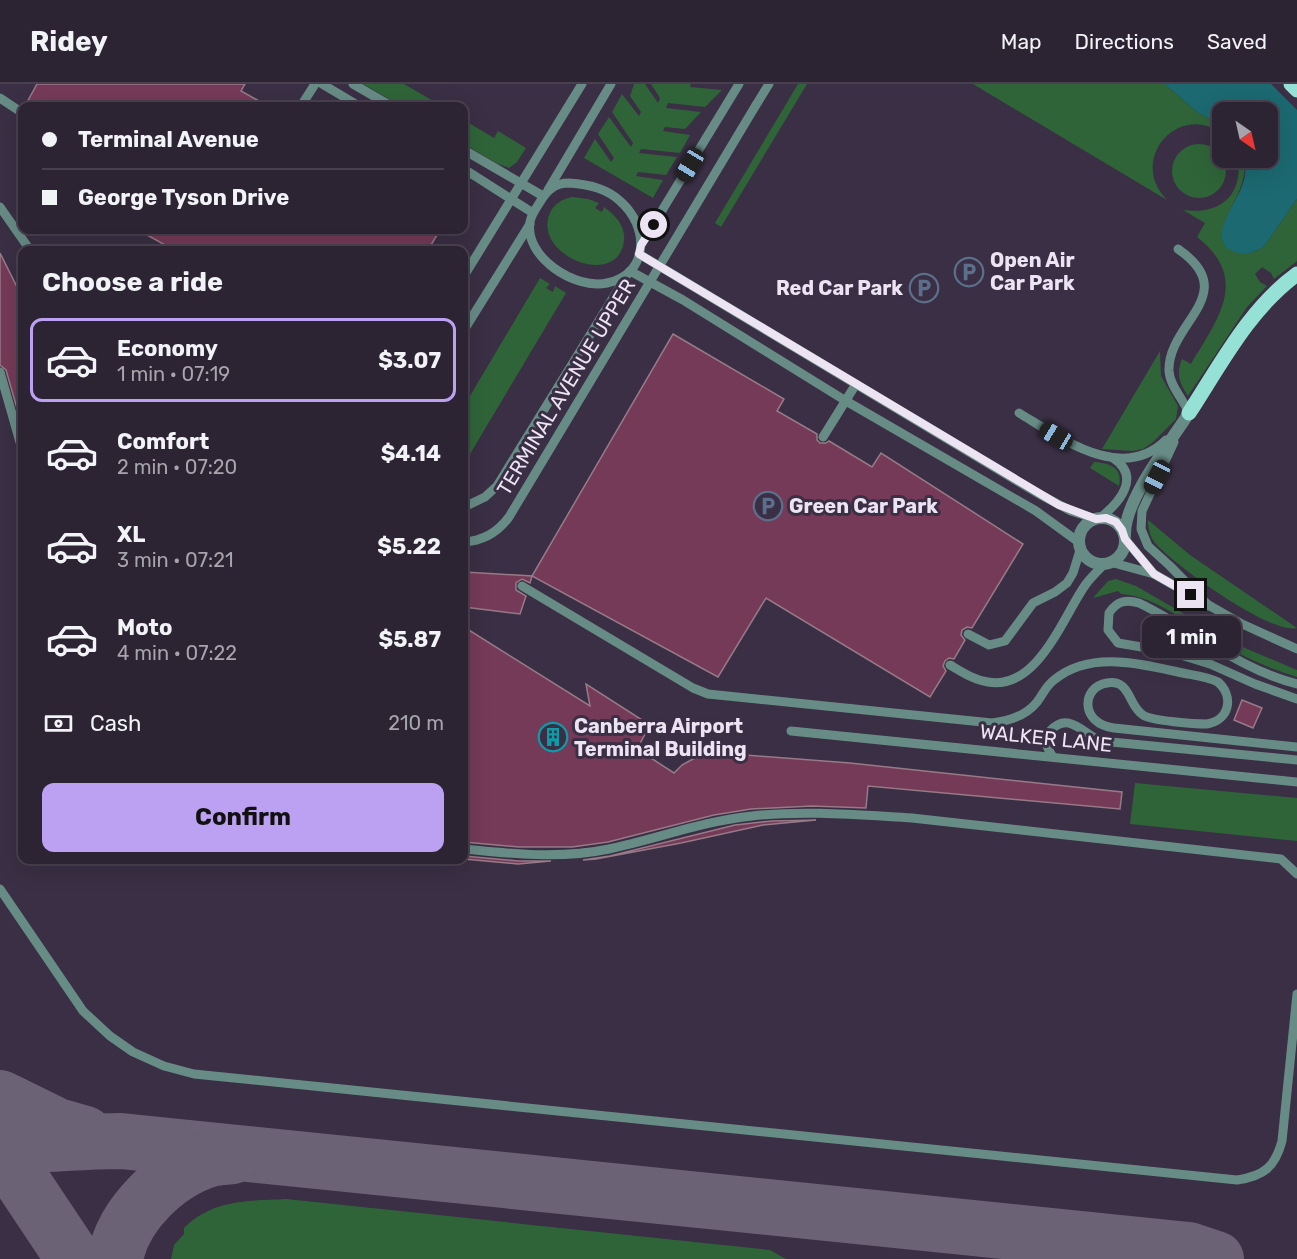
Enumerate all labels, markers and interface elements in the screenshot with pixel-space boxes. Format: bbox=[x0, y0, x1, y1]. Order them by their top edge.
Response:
text: Ridey bbox=[30, 25, 108, 58]
text: Map bbox=[1001, 29, 1042, 54]
text: Directions bbox=[1075, 29, 1174, 54]
text: Saved bbox=[1207, 29, 1267, 54]
north arrow bbox=[1212, 102, 1278, 168]
map controls bbox=[1212, 102, 1278, 168]
text: Terminal Avenue bbox=[78, 126, 259, 153]
car bbox=[673, 145, 707, 185]
text: George Tyson Drive bbox=[78, 184, 289, 211]
route start bbox=[640, 211, 667, 238]
place label: Open Air Car Park bbox=[990, 248, 1075, 295]
parking icon: Open Air Car Park bbox=[953, 256, 985, 288]
text: Choose a ride bbox=[42, 266, 223, 298]
parking icon: Red Car Park bbox=[908, 272, 940, 304]
street label: TERMINAL AVENUE UPPER bbox=[492, 275, 640, 499]
place label: Red Car Park bbox=[776, 276, 903, 300]
icon: car bbox=[45, 333, 99, 387]
text: Economy bbox=[117, 335, 218, 362]
text: $3.07 bbox=[378, 347, 441, 374]
text: 1 min · 07:19 bbox=[117, 362, 230, 386]
car bbox=[1036, 419, 1076, 453]
icon: car bbox=[45, 426, 99, 480]
text: Comfort bbox=[117, 428, 209, 455]
text: $4.14 bbox=[381, 440, 441, 467]
text: 2 min · 07:20 bbox=[117, 455, 237, 479]
car bbox=[1141, 457, 1173, 497]
parking icon: Green Car Park bbox=[752, 490, 784, 522]
place label: Green Car Park bbox=[789, 494, 938, 518]
icon: car bbox=[45, 519, 99, 573]
text: XL bbox=[117, 521, 145, 548]
text: $5.22 bbox=[377, 533, 441, 560]
text: 3 min · 07:21 bbox=[117, 548, 233, 572]
route end bbox=[1177, 581, 1204, 608]
icon: car bbox=[45, 612, 99, 666]
text: Moto bbox=[117, 614, 172, 641]
callout: 1 min bbox=[1142, 616, 1240, 658]
text: 1 min bbox=[1166, 625, 1217, 649]
text: $5.87 bbox=[379, 626, 441, 653]
text: 4 min · 07:22 bbox=[117, 641, 237, 665]
icon: cash bbox=[42, 707, 75, 740]
text: Cash bbox=[90, 710, 141, 737]
text: 210 m bbox=[388, 711, 444, 735]
place label: Canberra Airport Terminal Building bbox=[574, 714, 747, 761]
street label: WALKER LANE bbox=[979, 719, 1113, 757]
building icon: Canberra Airport Terminal Building bbox=[537, 721, 569, 753]
button: Confirm bbox=[42, 783, 444, 852]

